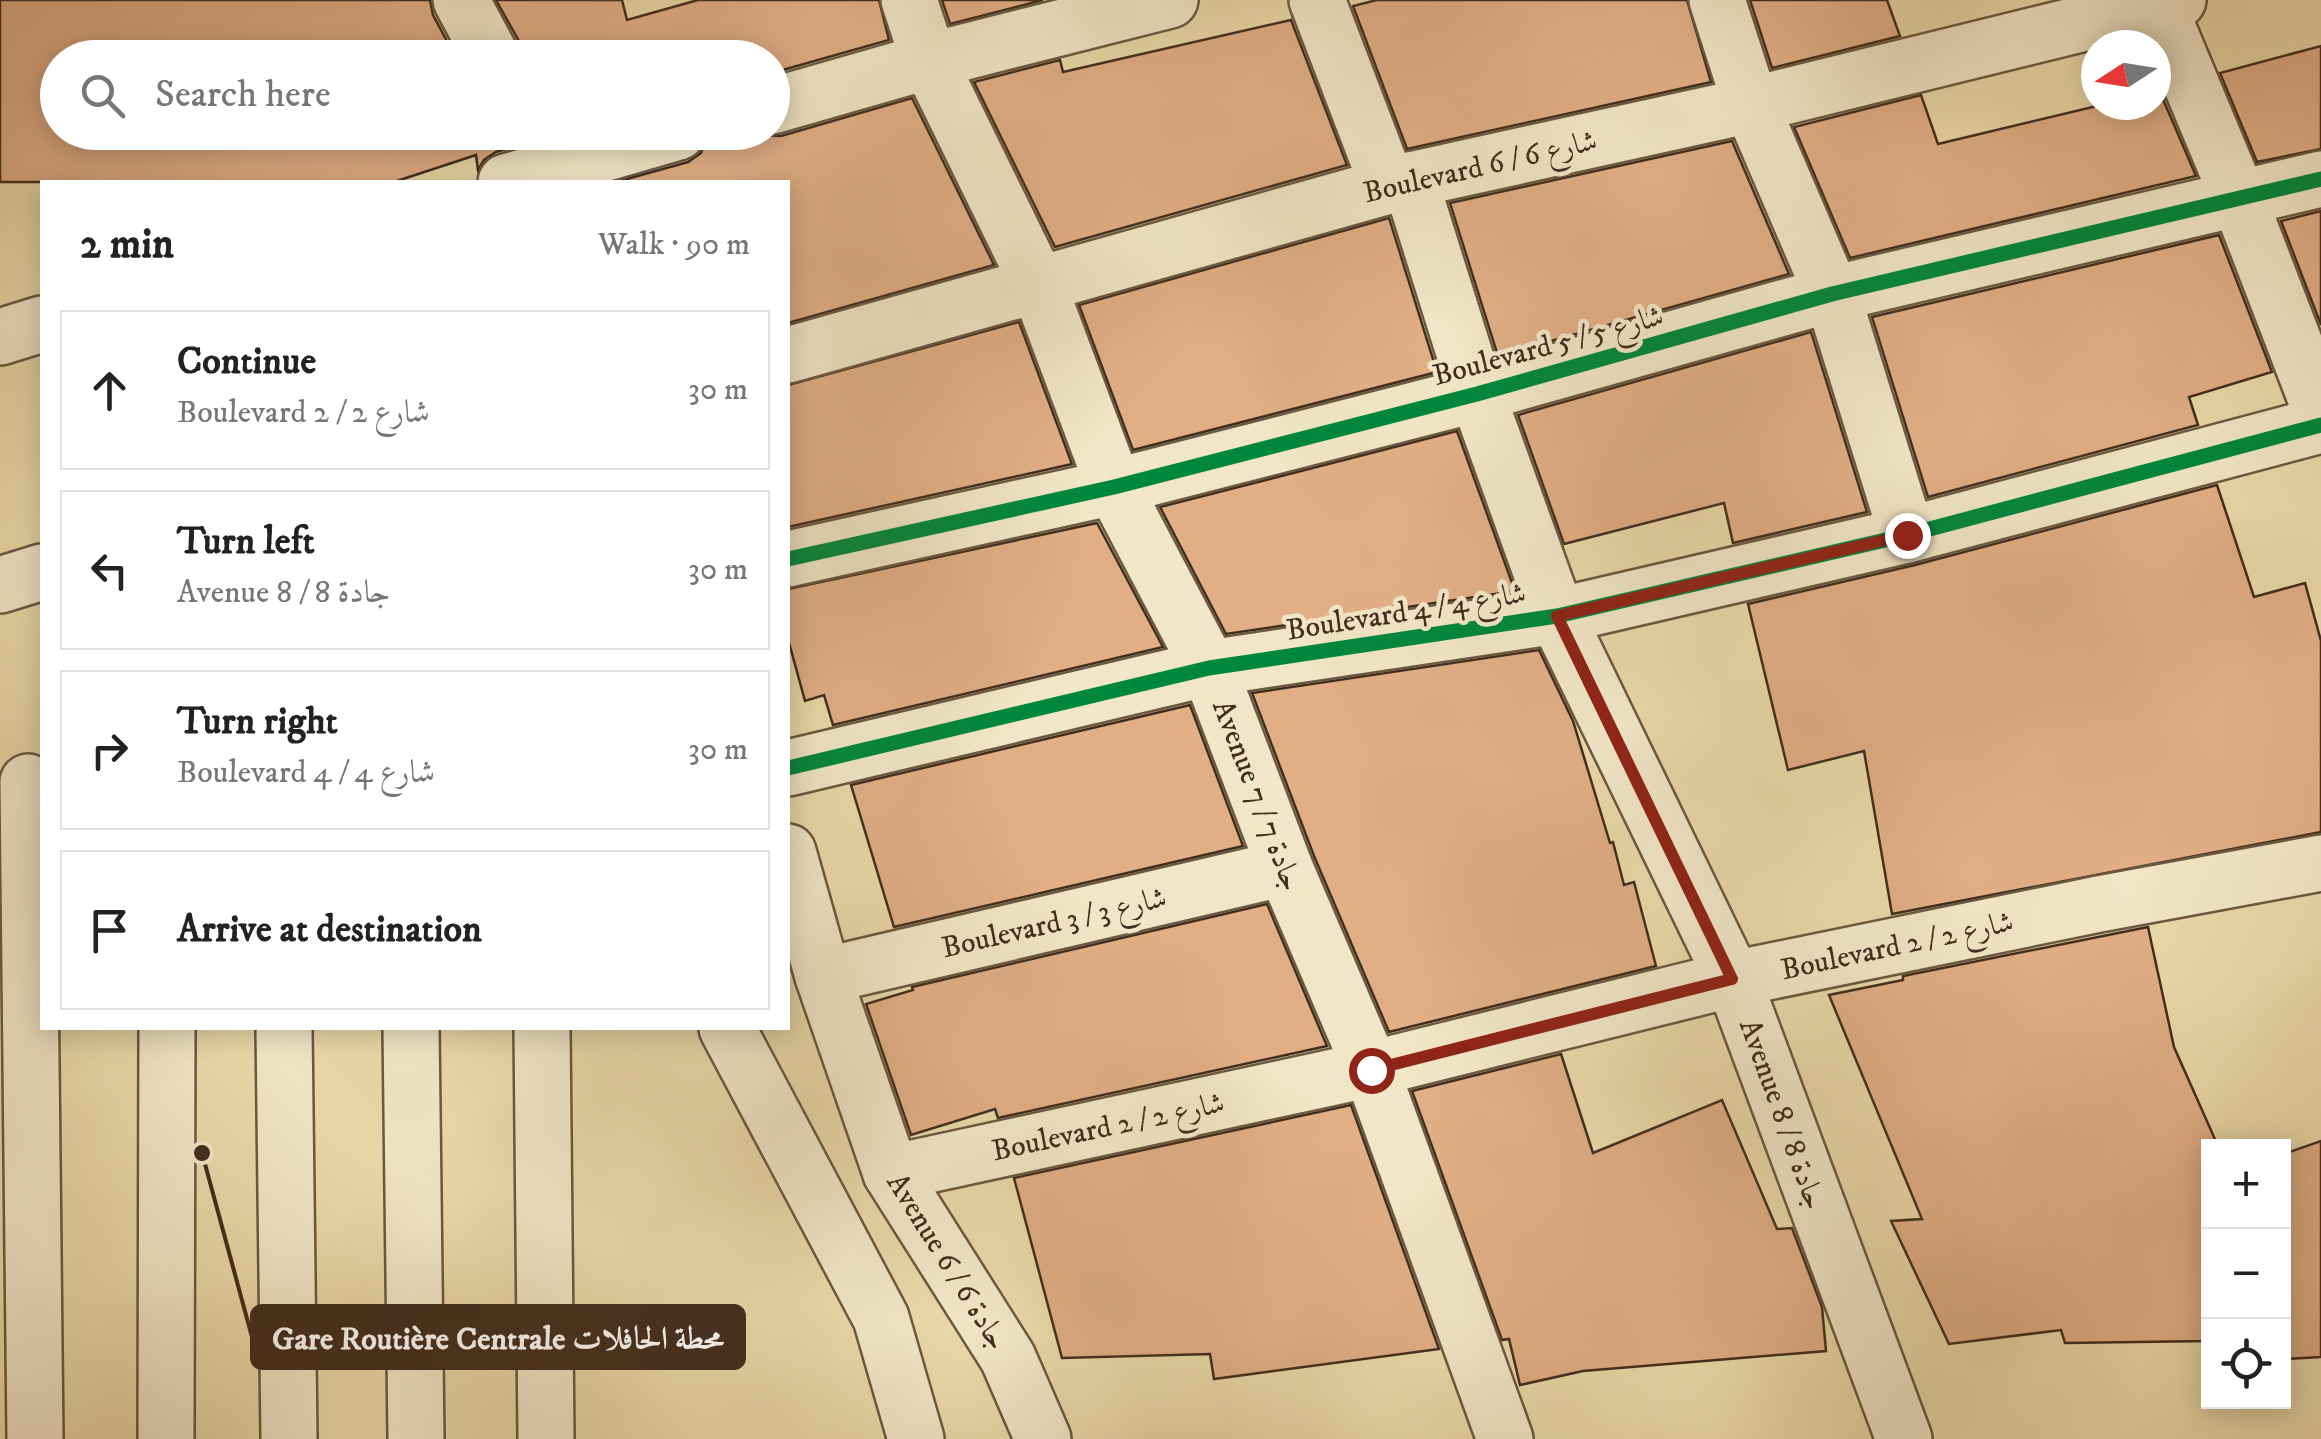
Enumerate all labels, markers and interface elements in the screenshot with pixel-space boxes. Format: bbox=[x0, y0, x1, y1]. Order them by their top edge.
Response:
north arrow bbox=[2081, 30, 2171, 120]
search box bbox=[40, 40, 790, 150]
icon: search bbox=[75, 68, 130, 123]
text: Search here bbox=[155, 71, 331, 119]
street label: Boulevard 6 / شارع 6 bbox=[1360, 123, 1602, 217]
text: 2 min bbox=[80, 219, 174, 271]
text: Walk · 90 m bbox=[598, 225, 750, 265]
street label: Boulevard 5 / شارع 5 bbox=[1429, 298, 1669, 400]
text: Continue bbox=[177, 338, 316, 386]
icon: ahead bbox=[82, 363, 137, 418]
text: 30 m bbox=[688, 370, 748, 410]
text: Boulevard 2 / شارع 2 bbox=[177, 393, 430, 433]
route end bbox=[1885, 513, 1931, 559]
text: Turn left bbox=[177, 518, 315, 566]
icon: left bbox=[82, 543, 137, 598]
text: 30 m bbox=[688, 550, 748, 590]
text: Avenue 8 / جادة 8 bbox=[177, 573, 390, 613]
street label: Boulevard 4 / شارع 4 bbox=[1284, 575, 1529, 655]
street label: Avenue 7 / جادة 7 bbox=[1203, 695, 1310, 896]
text: Turn right bbox=[177, 698, 338, 746]
icon: right bbox=[82, 723, 137, 778]
text: 30 m bbox=[688, 730, 748, 770]
text: Boulevard 4 / شارع 4 bbox=[177, 753, 435, 793]
street label: Boulevard 3 / شارع 3 bbox=[938, 880, 1172, 972]
icon: arrive bbox=[82, 903, 137, 958]
street label: Boulevard 2 / شارع 2 bbox=[1778, 904, 2018, 994]
text: Arrive at destination bbox=[177, 906, 482, 954]
street label: Avenue 8 / جادة 8 bbox=[1730, 1014, 1833, 1215]
route start bbox=[1349, 1048, 1395, 1094]
street label: Boulevard 2 / شارع 2 bbox=[989, 1085, 1229, 1175]
map controls bbox=[2201, 1139, 2291, 1409]
button: + bbox=[2201, 1139, 2291, 1229]
street label: Avenue 6 / جادة 6 bbox=[878, 1167, 1016, 1357]
button: − bbox=[2201, 1229, 2291, 1319]
callout: Gare Routière Centrale محطة الحافلات bbox=[252, 1306, 744, 1368]
button: locate bbox=[2201, 1319, 2291, 1409]
text: Gare Routière Centrale محطة الحافلات bbox=[272, 1320, 725, 1360]

